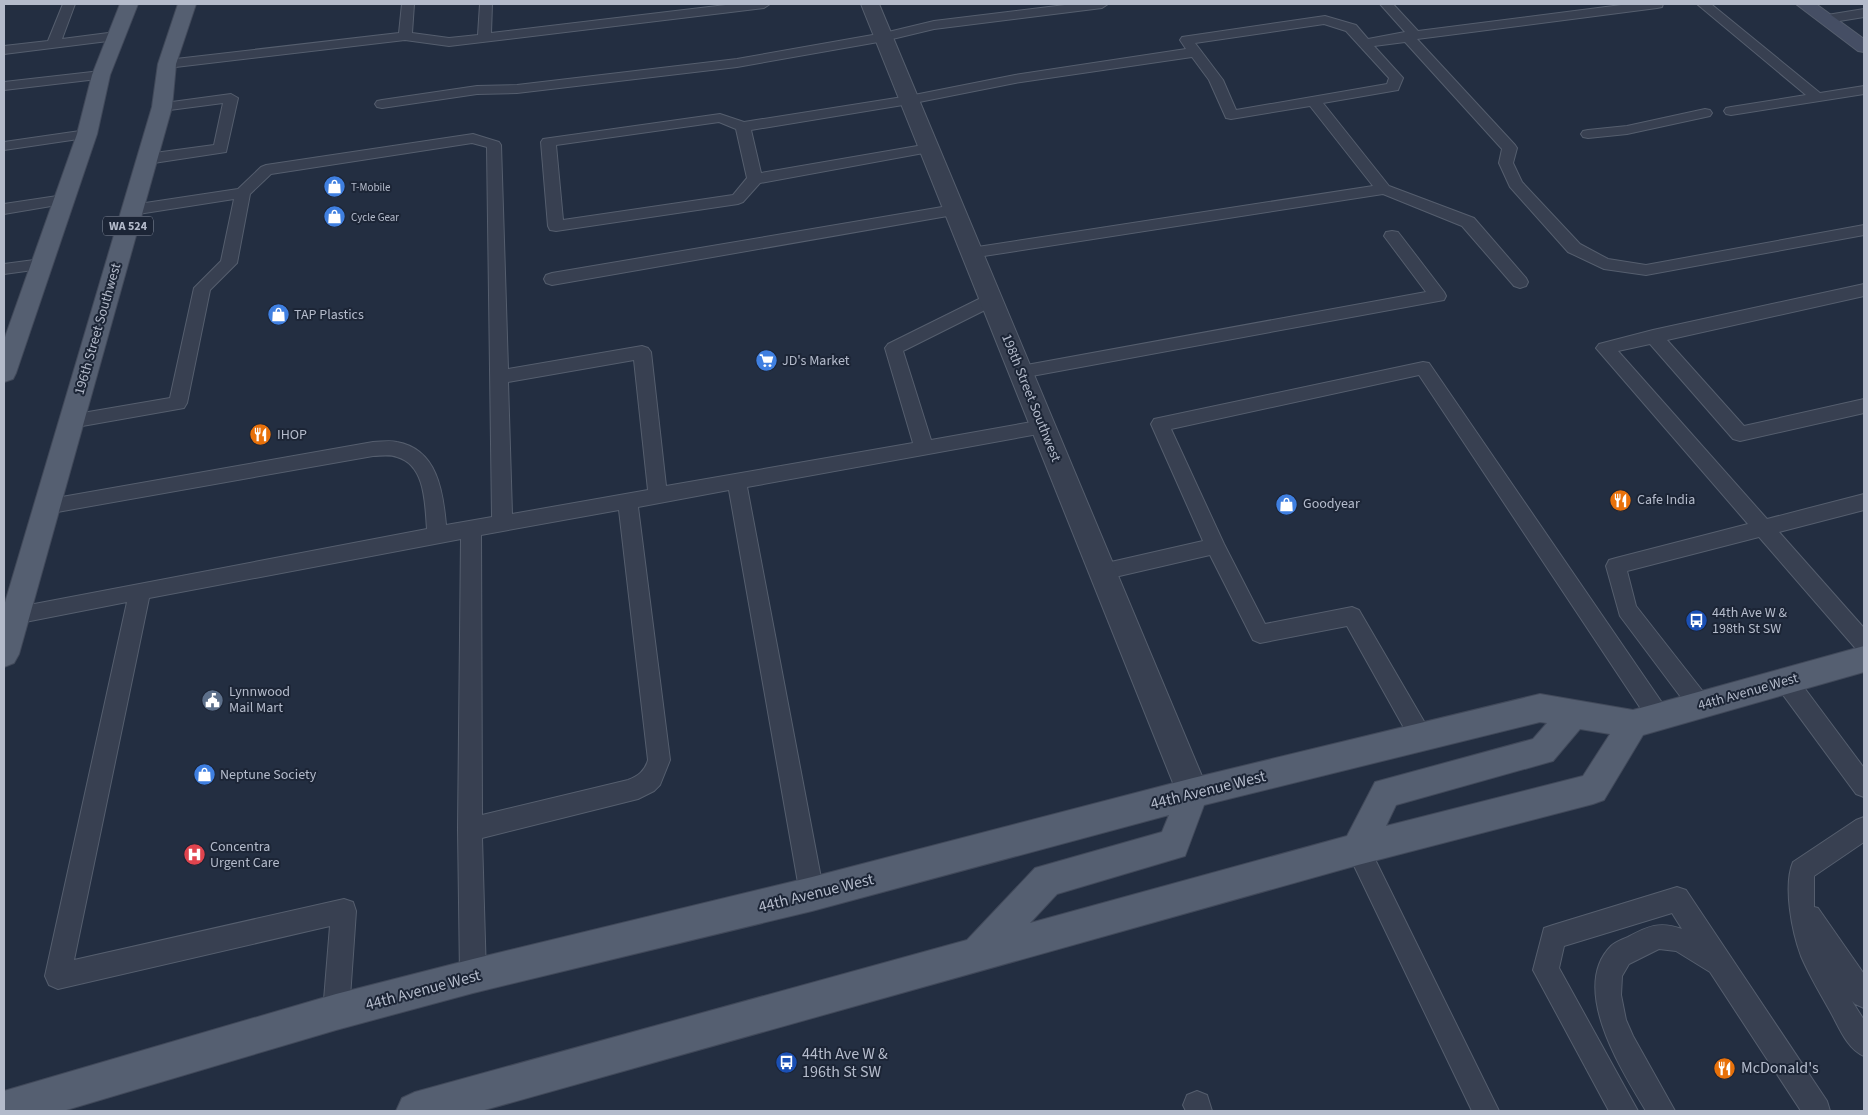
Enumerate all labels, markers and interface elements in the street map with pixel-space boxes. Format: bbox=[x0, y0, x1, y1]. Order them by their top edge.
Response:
shop icon: T-Mobile bbox=[323, 175, 347, 199]
place label: T-Mobile bbox=[351, 180, 391, 195]
shop icon: Cycle Gear bbox=[323, 205, 347, 229]
place label: Cycle Gear bbox=[351, 210, 399, 225]
road number: WA 524 bbox=[103, 217, 153, 236]
street label: 196th Street Southwest bbox=[70, 261, 126, 397]
shop icon: TAP Plastics bbox=[266, 303, 290, 327]
place label: TAP Plastics bbox=[294, 305, 364, 325]
street label: 198th Street Southwest bbox=[996, 331, 1066, 465]
supermarket icon: JD's Market bbox=[754, 349, 778, 373]
place label: JD's Market bbox=[782, 351, 850, 371]
restaurant icon: IHOP bbox=[249, 423, 273, 447]
place label: IHOP bbox=[277, 425, 307, 445]
restaurant icon: Cafe India bbox=[1609, 488, 1633, 512]
place label: Cafe India bbox=[1637, 490, 1695, 510]
shop icon: Goodyear bbox=[1275, 492, 1299, 516]
place label: Goodyear bbox=[1303, 494, 1360, 514]
place label: 44th Ave W & 198th St SW bbox=[1712, 603, 1788, 639]
bus stop icon: 44th Ave W & 198th St SW bbox=[1684, 609, 1708, 633]
street label: 44th Avenue West bbox=[1696, 668, 1801, 716]
place label: Lynnwood Mail Mart bbox=[229, 682, 290, 718]
public building icon: Lynnwood Mail Mart bbox=[201, 688, 225, 712]
shop icon: Neptune Society bbox=[192, 763, 216, 787]
place label: Neptune Society bbox=[220, 765, 317, 785]
street label: 44th Avenue West bbox=[1148, 765, 1268, 815]
place label: Concentra Urgent Care bbox=[210, 837, 280, 873]
hospital icon: Concentra Urgent Care bbox=[182, 843, 206, 867]
street label: 44th Avenue West bbox=[756, 868, 876, 918]
street label: 44th Avenue West bbox=[363, 964, 483, 1016]
place label: 44th Ave W & 196th St SW bbox=[802, 1043, 888, 1083]
bus stop icon: 44th Ave W & 196th St SW bbox=[774, 1051, 798, 1075]
restaurant icon: McDonald's bbox=[1713, 1056, 1737, 1080]
place label: McDonald's bbox=[1741, 1057, 1819, 1079]

